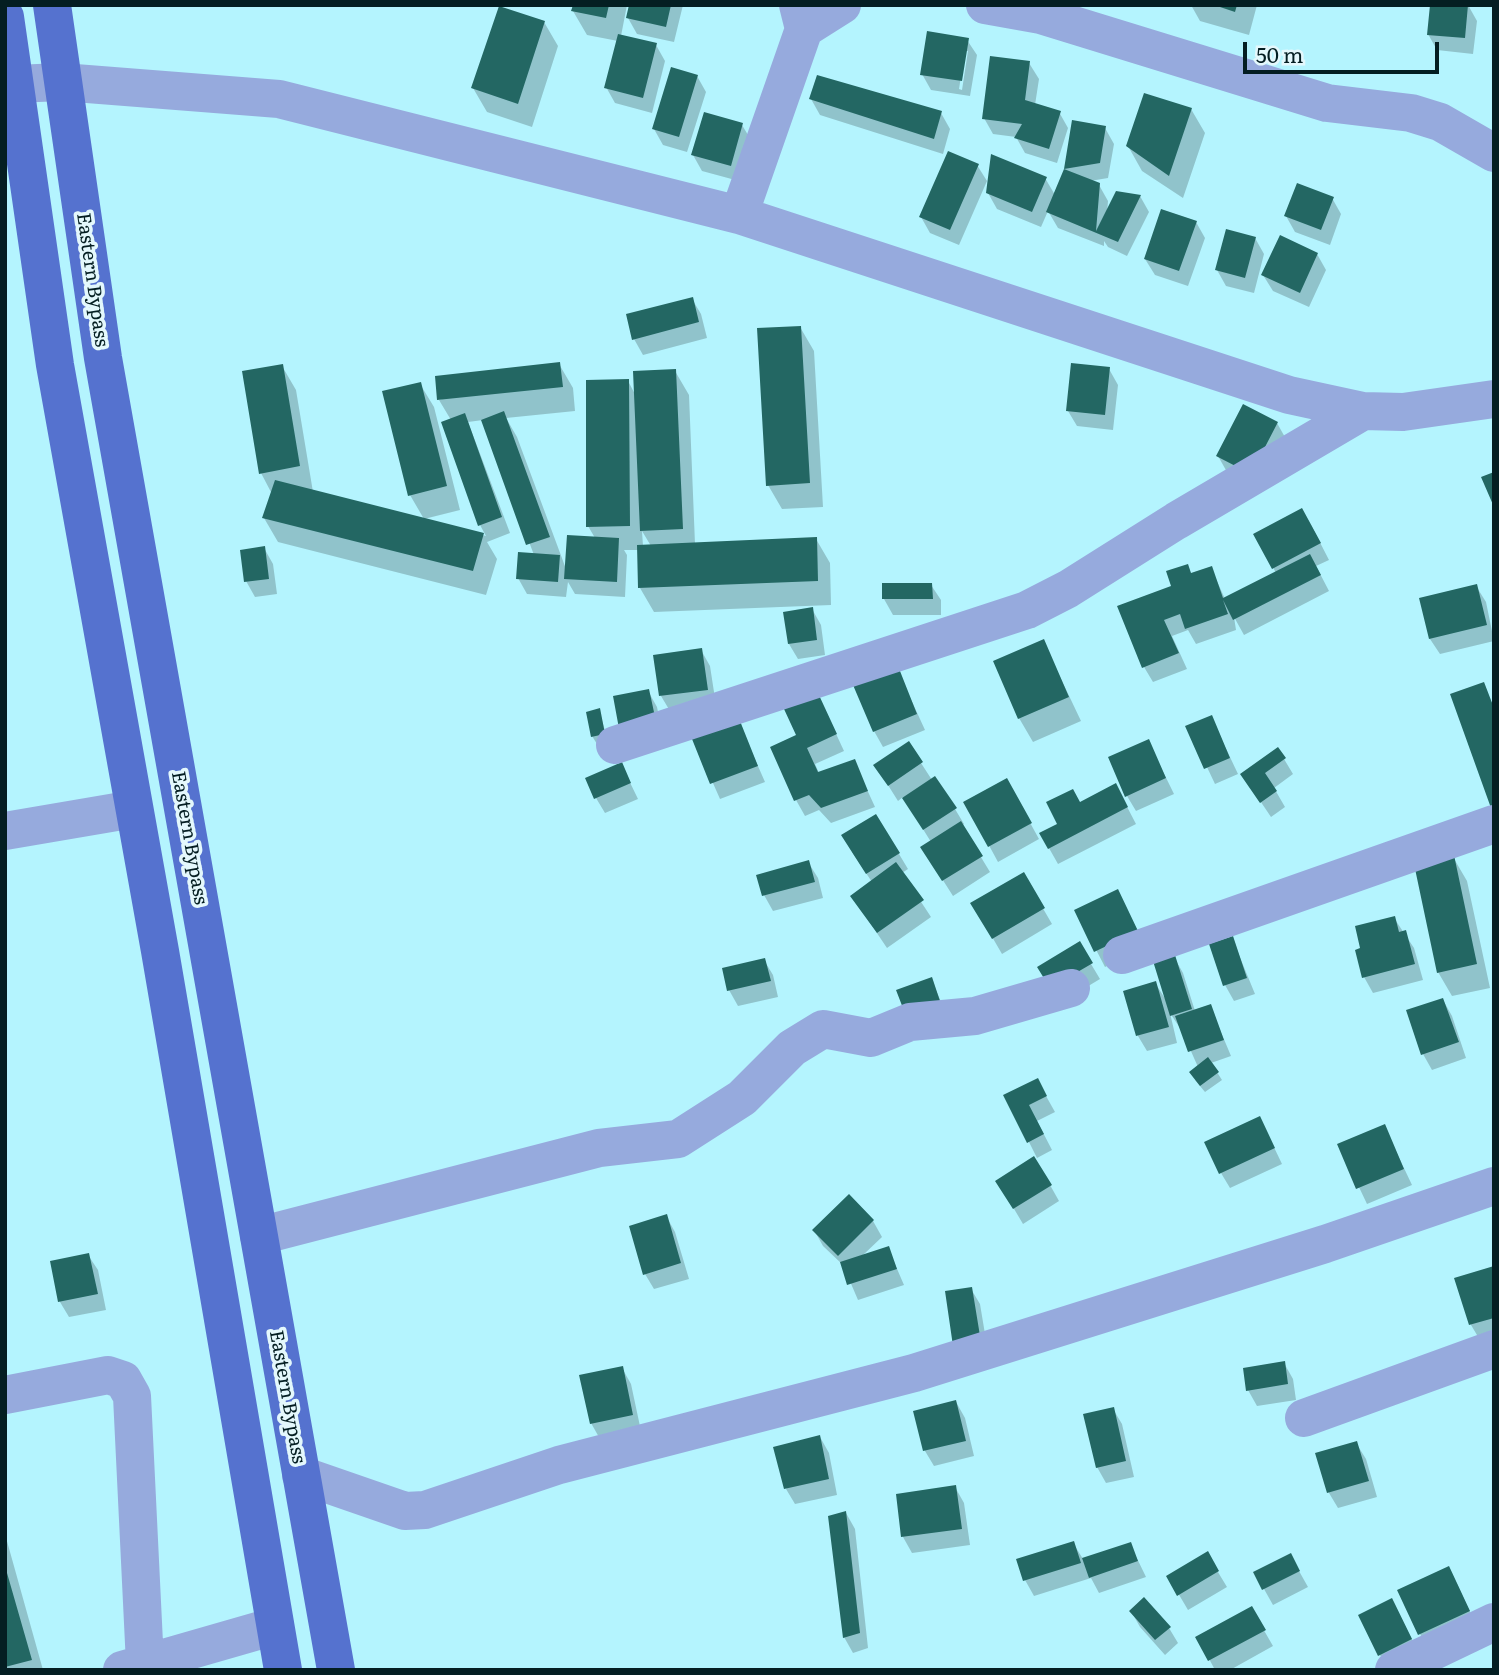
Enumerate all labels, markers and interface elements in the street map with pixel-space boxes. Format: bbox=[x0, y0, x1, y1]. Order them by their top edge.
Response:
scale bar bbox=[1247, 28, 1443, 72]
text: 50 m bbox=[1256, 38, 1303, 69]
street label: Eastern Bypass bbox=[71, 211, 113, 349]
street label: Eastern Bypass bbox=[166, 769, 212, 907]
street label: Eastern Bypass bbox=[264, 1328, 310, 1466]

